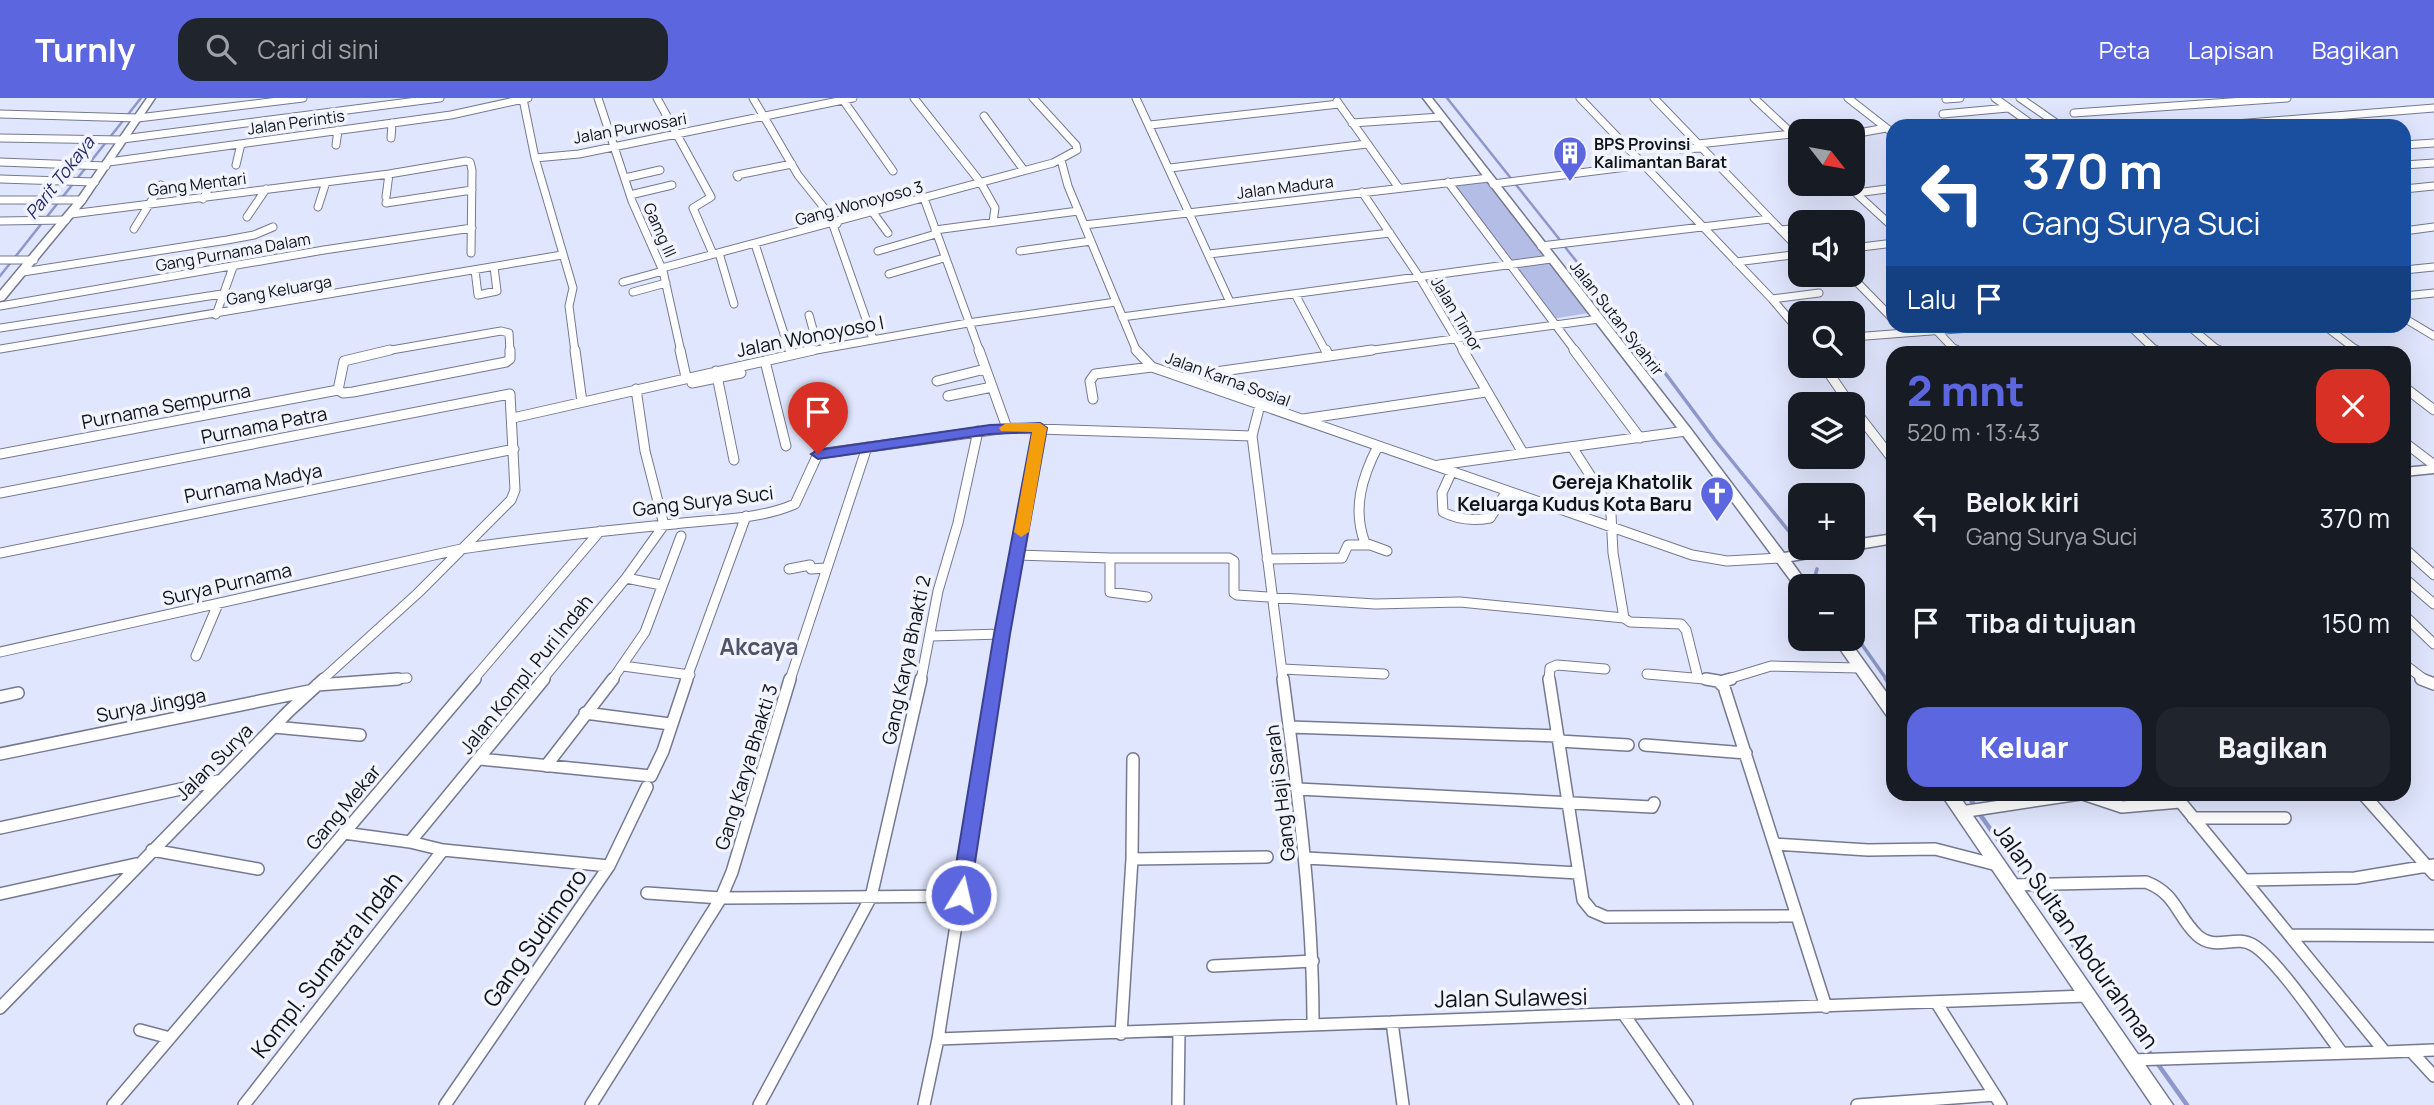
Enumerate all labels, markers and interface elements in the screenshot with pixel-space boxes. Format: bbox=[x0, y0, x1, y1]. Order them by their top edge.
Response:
search box bbox=[178, 18, 668, 81]
text: Turnly bbox=[35, 27, 136, 72]
icon: search bbox=[202, 30, 240, 68]
text: Cari di sini bbox=[258, 31, 379, 67]
text: Peta bbox=[2099, 33, 2150, 66]
text: Lapisan bbox=[2188, 33, 2274, 66]
text: Bagikan bbox=[2312, 33, 2399, 66]
street label: Jalan Perintis bbox=[246, 104, 346, 140]
street label: Jalan Purwosari bbox=[572, 107, 688, 149]
north arrow bbox=[1788, 119, 1866, 196]
map controls bbox=[1788, 119, 1865, 651]
water label: Parit Tokaya bbox=[19, 130, 100, 224]
place label: BPS Provinsi Kalimantan Barat bbox=[1594, 133, 1727, 173]
building icon: BPS Provinsi Kalimantan Barat bbox=[1551, 134, 1589, 183]
text: 370 m bbox=[2022, 137, 2163, 204]
icon: left bbox=[1907, 147, 1998, 238]
street label: Gang Mentari bbox=[146, 167, 248, 201]
street label: Jalan Madura bbox=[1235, 170, 1335, 204]
street label: Gang Wonoyoso 3 bbox=[792, 175, 926, 231]
street label: Gamg III bbox=[638, 199, 682, 261]
text: Gang Surya Suci bbox=[2022, 201, 2261, 245]
button: sound bbox=[1788, 210, 1865, 287]
street label: Gang Purnama Dalam bbox=[154, 228, 312, 276]
street label: Jalan Sutan Syahrir bbox=[1565, 256, 1669, 380]
street label: Gang Keluarga bbox=[225, 270, 333, 310]
street label: Jalan Timor bbox=[1426, 272, 1488, 356]
icon: arrive bbox=[1970, 280, 2008, 318]
text: Lalu bbox=[1907, 281, 1956, 317]
button: search bbox=[1788, 301, 1865, 378]
street label: Jalan Wonoyoso I bbox=[734, 309, 886, 363]
street label: Jalan Karna Sosial bbox=[1163, 346, 1293, 412]
text: 2 mnt bbox=[1907, 361, 2025, 419]
button: close bbox=[2316, 369, 2390, 443]
street label: Purnama Sempurna bbox=[79, 377, 253, 435]
pin bbox=[788, 382, 848, 454]
button: layers bbox=[1788, 392, 1865, 469]
icon: arrive bbox=[799, 393, 837, 431]
street label: Purnama Patra bbox=[199, 400, 329, 450]
text: 520 m · 13:43 bbox=[1907, 416, 2040, 448]
street label: Purnama Madya bbox=[182, 457, 324, 509]
place label: Gereja Khatolik Keluarga Kudus Kota Baru bbox=[1457, 469, 1693, 517]
church icon: Gereja Khatolik Keluarga Kudus Kota Baru bbox=[1698, 474, 1736, 523]
street label: Gang Surya Suci bbox=[631, 479, 775, 523]
button: + bbox=[1788, 483, 1865, 560]
text: Belok kiri bbox=[1966, 484, 2080, 520]
icon: left bbox=[1907, 499, 1945, 537]
text: 370 m bbox=[2319, 500, 2390, 536]
text: Gang Surya Suci bbox=[1966, 520, 2138, 552]
street label: Surya Purnama bbox=[160, 557, 294, 611]
street label: Gang Karya Bhakti 2 bbox=[875, 573, 937, 747]
button: − bbox=[1788, 574, 1865, 651]
street label: Jalan Kompl. Puri Indah bbox=[454, 589, 598, 759]
icon: arrive bbox=[1907, 604, 1945, 642]
text: Tiba di tujuan bbox=[1966, 605, 2136, 641]
text: 150 m bbox=[2322, 605, 2390, 641]
district label: Akcaya bbox=[720, 630, 798, 662]
street label: Gang Karya Bhakti 3 bbox=[708, 681, 784, 853]
street label: Surya Jingga bbox=[94, 682, 208, 728]
button: Keluar bbox=[1907, 707, 2142, 787]
button: Bagikan bbox=[2156, 707, 2390, 787]
street label: Jalan Surya bbox=[170, 718, 258, 806]
street label: Gang Haji Sarah bbox=[1259, 723, 1301, 863]
street label: Gang Mekar bbox=[300, 759, 387, 855]
street label: Jalan Sultan Abdurahman bbox=[1987, 816, 2167, 1055]
position arrow bbox=[924, 858, 998, 932]
street label: Gang Sudimoro bbox=[474, 862, 594, 1013]
street label: Kompl. Sumatra Indah bbox=[243, 864, 409, 1064]
street label: Jalan Sulawesi bbox=[1434, 980, 1588, 1014]

